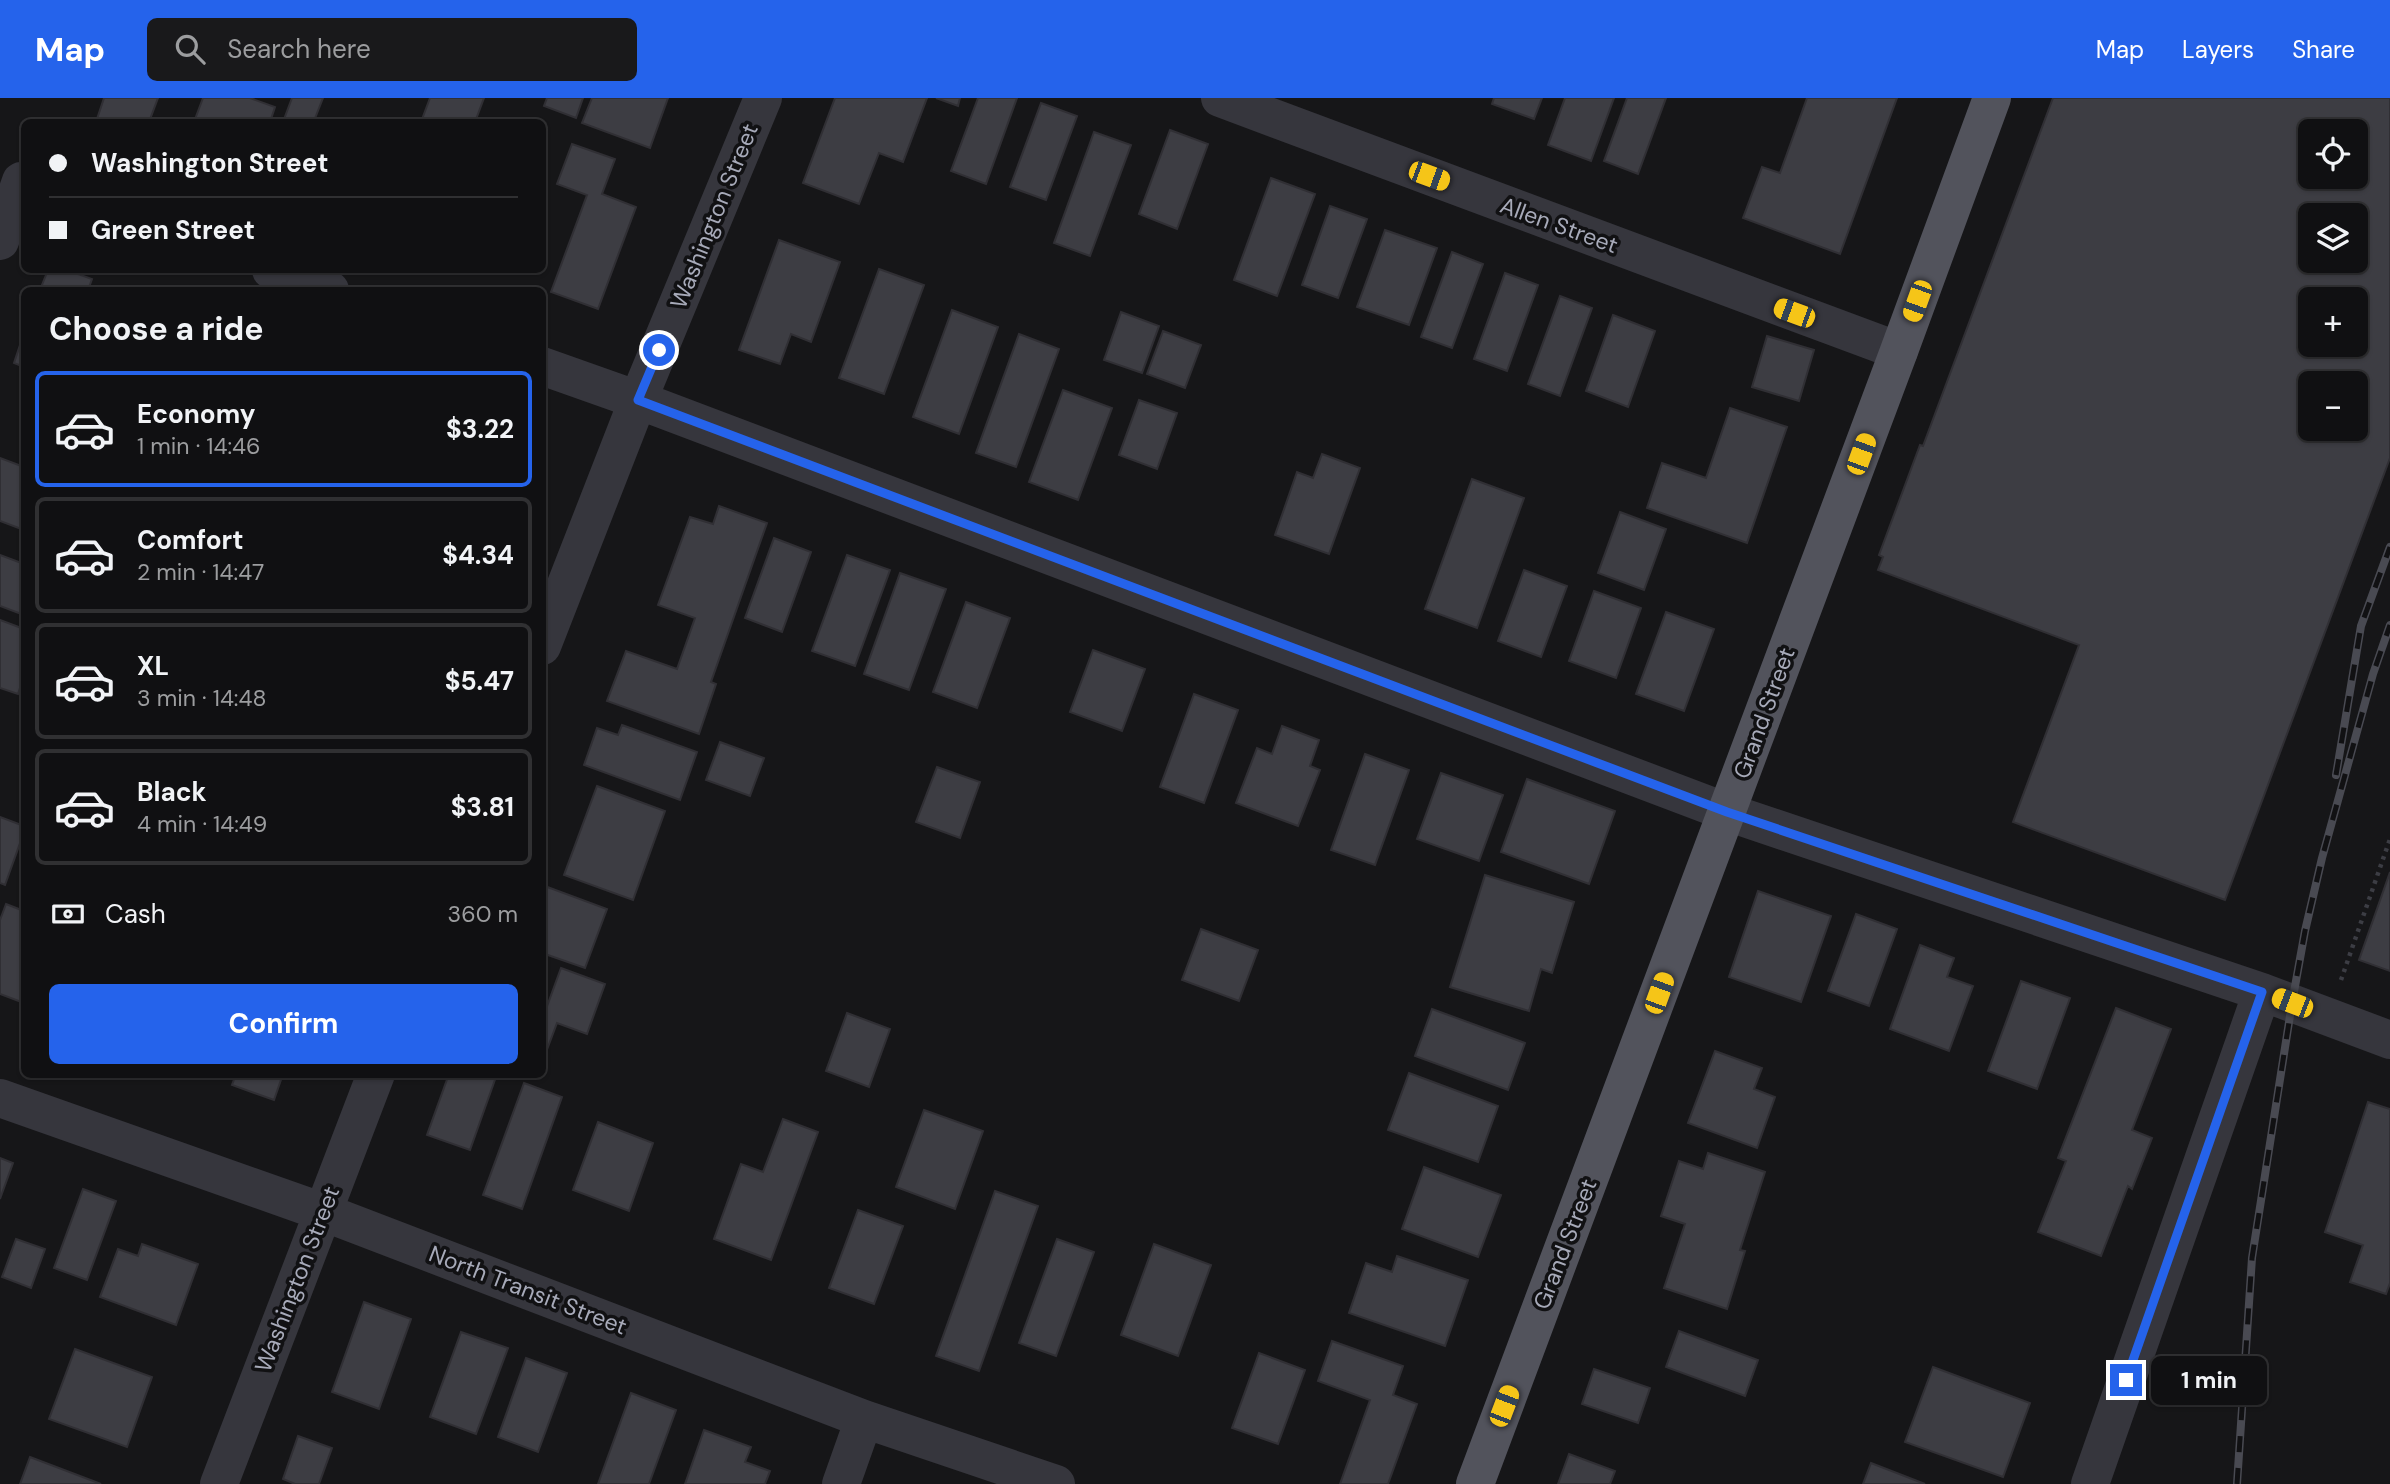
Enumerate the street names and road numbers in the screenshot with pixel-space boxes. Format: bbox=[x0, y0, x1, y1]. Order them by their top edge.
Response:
street label: Washington Street bbox=[663, 119, 765, 313]
street label: Allen Street bbox=[1496, 190, 1622, 260]
street label: Grand Street bbox=[1726, 643, 1802, 783]
street label: Grand Street bbox=[1526, 1174, 1604, 1314]
street label: Washington Street bbox=[248, 1182, 346, 1376]
street label: North Transit Street bbox=[425, 1238, 631, 1342]

